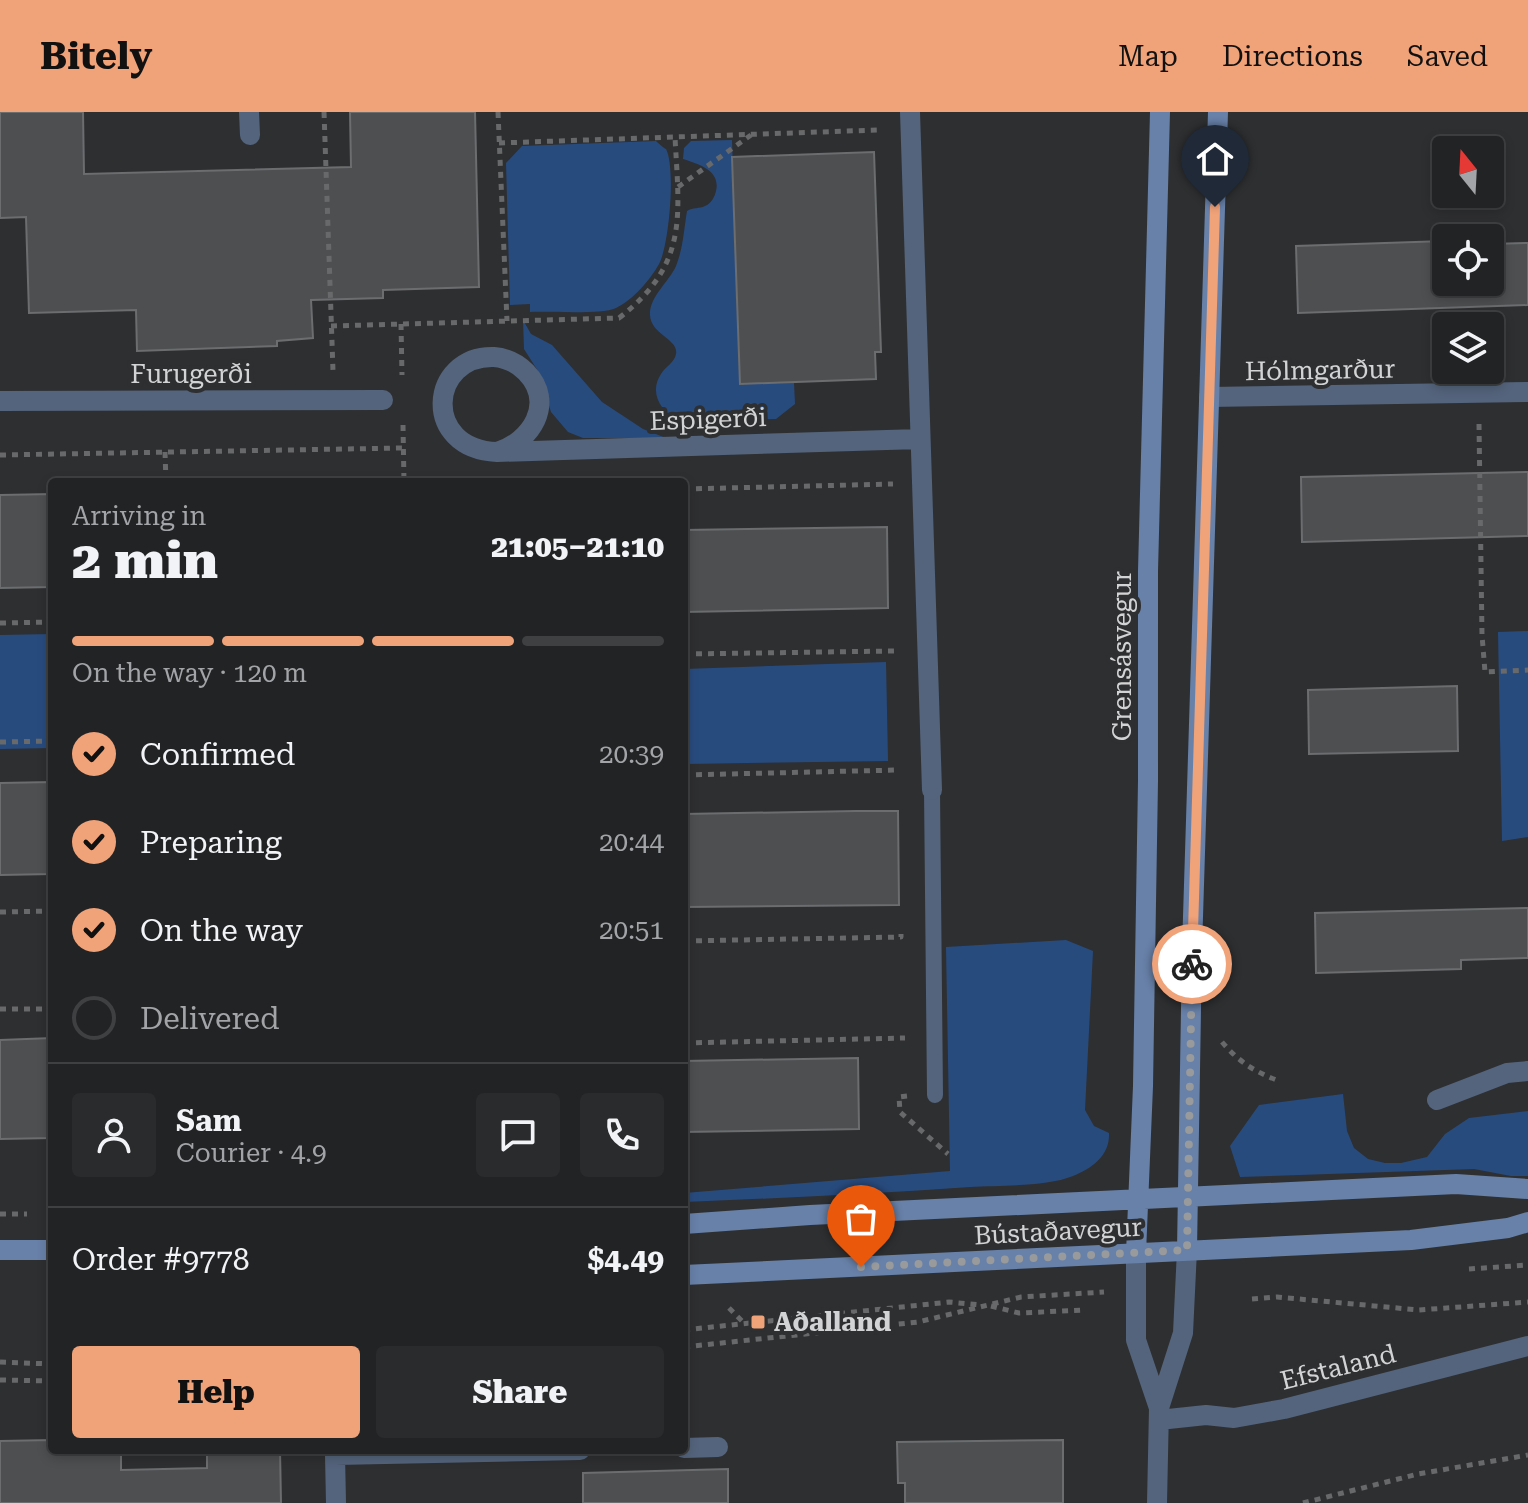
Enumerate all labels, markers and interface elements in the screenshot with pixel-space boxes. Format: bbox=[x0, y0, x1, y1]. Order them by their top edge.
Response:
text: Bitely bbox=[40, 34, 152, 78]
text: Map bbox=[1118, 40, 1178, 73]
text: Directions bbox=[1222, 40, 1363, 73]
text: Saved bbox=[1407, 40, 1488, 73]
pin bbox=[1181, 125, 1249, 207]
north arrow bbox=[1432, 136, 1504, 208]
map controls bbox=[1432, 136, 1504, 384]
icon: home bbox=[1193, 137, 1237, 181]
button: locate bbox=[1432, 224, 1504, 296]
button: layers bbox=[1432, 312, 1504, 384]
street label: Hólmgarður bbox=[1245, 354, 1396, 386]
street label: Furugerði bbox=[130, 359, 252, 389]
street label: Espigerði bbox=[649, 402, 767, 436]
text: Arriving in bbox=[72, 501, 206, 531]
text: 21:05–21:10 bbox=[491, 529, 664, 564]
text: 2 min bbox=[72, 530, 218, 591]
street label: Grensásvegur bbox=[1107, 570, 1137, 741]
text: On the way · 120 m bbox=[72, 658, 307, 688]
icon: check bbox=[72, 732, 116, 776]
text: Confirmed bbox=[140, 737, 295, 772]
text: 20:39 bbox=[599, 739, 664, 769]
icon: check bbox=[72, 820, 116, 864]
text: Preparing bbox=[140, 825, 282, 860]
text: 20:44 bbox=[599, 827, 664, 857]
icon: check bbox=[72, 908, 116, 952]
text: On the way bbox=[140, 913, 303, 948]
text: 20:51 bbox=[599, 915, 664, 945]
courier bbox=[1152, 924, 1232, 1004]
icon: bike bbox=[1170, 942, 1214, 986]
text: Delivered bbox=[140, 1001, 279, 1036]
button: person bbox=[72, 1093, 156, 1177]
button: chat bbox=[476, 1093, 560, 1177]
button: phone bbox=[580, 1093, 664, 1177]
text: Sam bbox=[176, 1103, 242, 1138]
text: Courier · 4.9 bbox=[176, 1138, 326, 1168]
pin bbox=[827, 1185, 895, 1267]
icon: bag bbox=[839, 1197, 883, 1241]
street label: Bústaðavegur bbox=[973, 1212, 1143, 1250]
text: Order #9778 bbox=[72, 1242, 250, 1277]
text: $4.49 bbox=[587, 1242, 664, 1277]
place label: Aðalland bbox=[774, 1307, 891, 1337]
marker: Aðalland bbox=[749, 1313, 767, 1331]
street label: Efstaland bbox=[1277, 1338, 1399, 1396]
button: Help bbox=[72, 1346, 360, 1438]
button: Share bbox=[376, 1346, 664, 1438]

